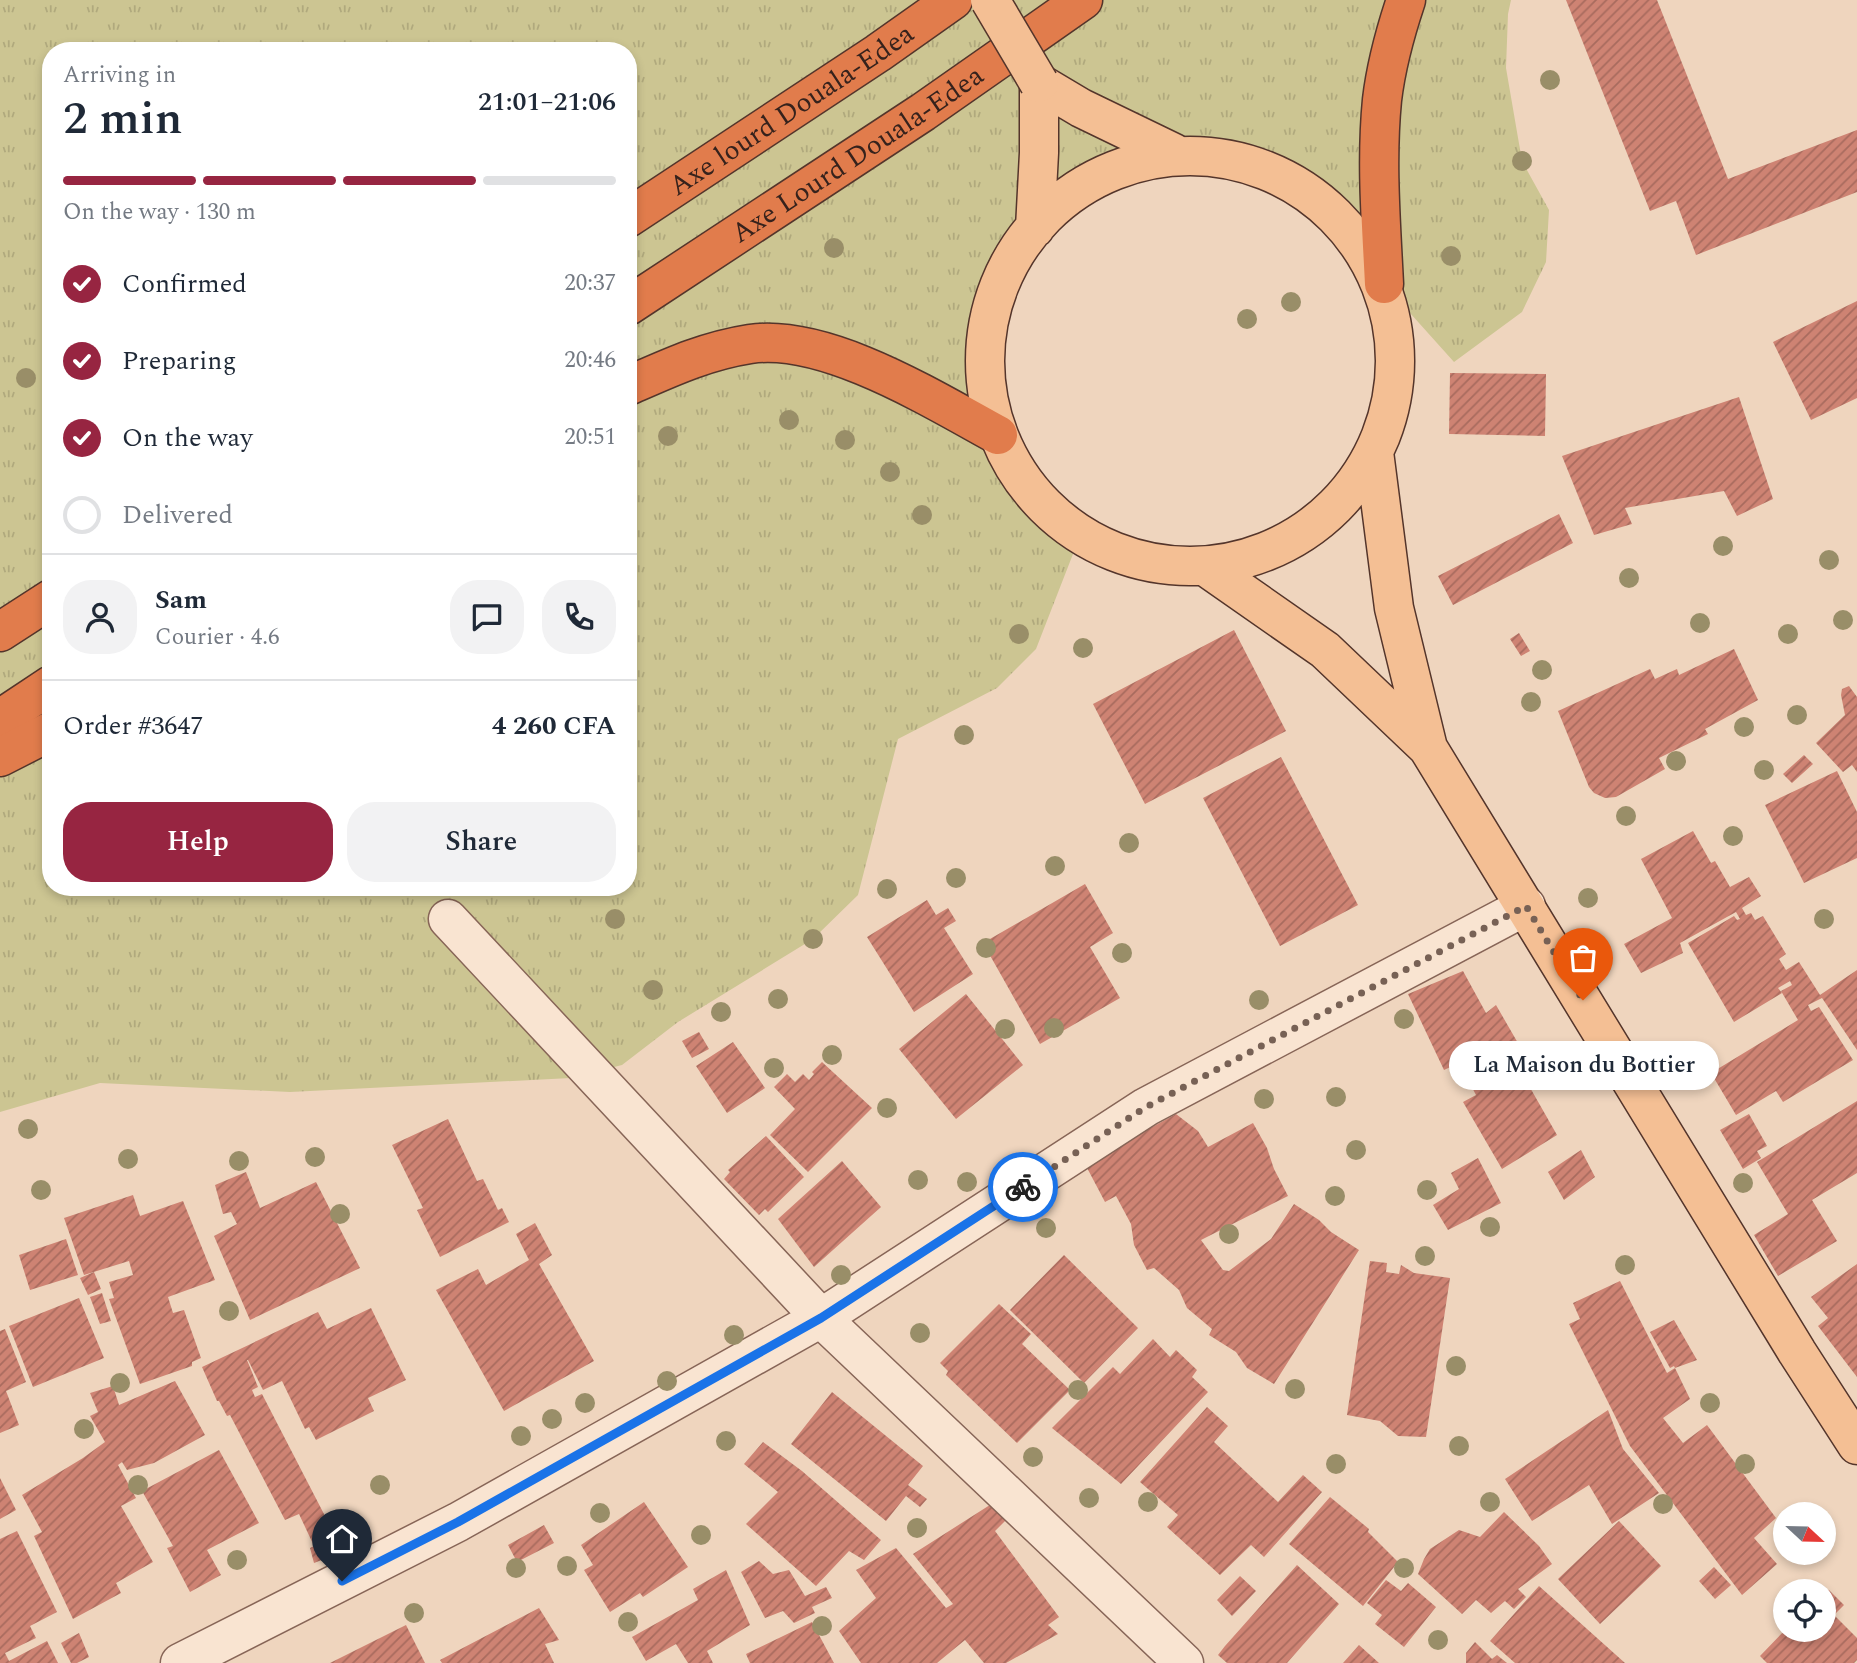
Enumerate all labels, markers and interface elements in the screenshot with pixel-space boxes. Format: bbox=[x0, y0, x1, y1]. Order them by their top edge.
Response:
street label: Axe lourd Douala-Edea bbox=[660, 12, 923, 207]
street label: Axe Lourd Douala-Edea bbox=[722, 54, 993, 254]
text: Arriving in bbox=[63, 58, 176, 93]
text: 21:01–21:06 bbox=[478, 82, 616, 122]
text: 2 min bbox=[63, 84, 182, 154]
text: On the way · 130 m bbox=[63, 195, 256, 230]
text: Confirmed bbox=[122, 264, 247, 304]
icon: check bbox=[63, 265, 101, 303]
text: 20:37 bbox=[564, 266, 616, 301]
text: Preparing bbox=[122, 341, 236, 381]
icon: check bbox=[63, 342, 101, 380]
text: 20:46 bbox=[564, 343, 616, 378]
text: On the way bbox=[122, 418, 253, 458]
icon: check bbox=[63, 419, 101, 457]
text: 20:51 bbox=[564, 420, 616, 455]
text: Delivered bbox=[122, 495, 233, 535]
button: person bbox=[63, 580, 137, 654]
text: Sam bbox=[155, 580, 207, 620]
button: chat bbox=[450, 580, 524, 654]
button: phone bbox=[542, 580, 616, 654]
text: Courier · 4.6 bbox=[155, 620, 280, 655]
text: Order #3647 bbox=[63, 706, 203, 746]
text: 4 260 CFA bbox=[492, 706, 616, 746]
button: Help bbox=[63, 802, 333, 882]
button: Share bbox=[347, 802, 616, 882]
pin bbox=[1553, 928, 1613, 1000]
icon: bag bbox=[1564, 939, 1602, 977]
callout: La Maison du Bottier bbox=[1448, 1042, 1718, 1091]
text: La Maison du Bottier bbox=[1473, 1048, 1695, 1083]
courier bbox=[988, 1152, 1058, 1222]
icon: bike bbox=[1004, 1168, 1042, 1206]
north arrow bbox=[1773, 1502, 1836, 1564]
map controls bbox=[1773, 1502, 1836, 1642]
pin bbox=[312, 1509, 372, 1581]
icon: home bbox=[323, 1520, 361, 1558]
button: locate bbox=[1773, 1579, 1836, 1642]

